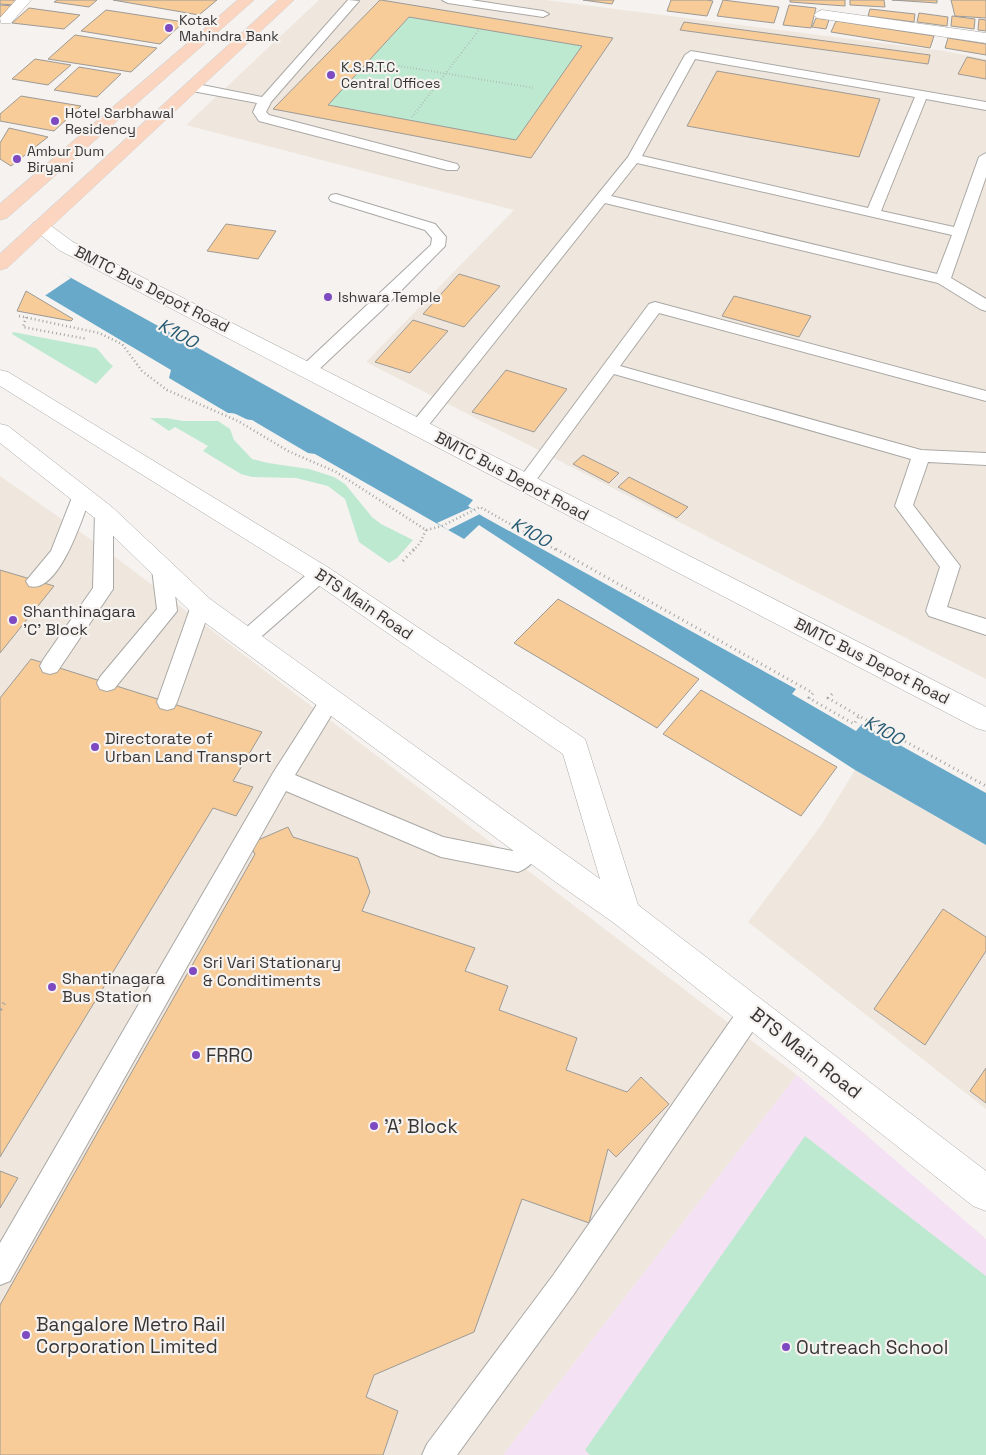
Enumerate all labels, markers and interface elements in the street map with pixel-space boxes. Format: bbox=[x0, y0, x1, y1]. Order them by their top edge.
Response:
place label: Kotak Mahindra Bank bbox=[179, 11, 279, 45]
marker: Kotak Mahindra Bank bbox=[163, 22, 175, 34]
place label: K.S.R.T.C. Central Offices bbox=[341, 58, 440, 92]
marker: K.S.R.T.C. Central Offices bbox=[325, 69, 337, 81]
place label: Hotel Sarbhawal Residency bbox=[65, 104, 174, 138]
marker: Hotel Sarbhawal Residency bbox=[49, 115, 61, 127]
place label: Ambur Dum Biryani bbox=[27, 142, 104, 176]
marker: Ambur Dum Biryani bbox=[11, 153, 23, 165]
street label: BMTC Bus Depot Road bbox=[71, 241, 233, 337]
place label: Ishwara Temple bbox=[338, 288, 441, 306]
marker: Ishwara Temple bbox=[322, 291, 334, 303]
water label: K100 bbox=[154, 313, 204, 354]
street label: BMTC Bus Depot Road bbox=[431, 427, 593, 525]
water label: K100 bbox=[507, 512, 557, 553]
street label: BTS Main Road bbox=[311, 564, 417, 644]
place label: Shanthinagara 'C' Block bbox=[23, 601, 136, 640]
street label: BMTC Bus Depot Road bbox=[791, 613, 953, 709]
marker: Shanthinagara 'C' Block bbox=[7, 614, 19, 626]
water label: K100 bbox=[860, 710, 910, 751]
place label: Directorate of Urban Land Transport bbox=[105, 728, 272, 767]
marker: Directorate of Urban Land Transport bbox=[89, 741, 101, 753]
place label: Sri Vari Stationary & Conditiments bbox=[203, 952, 341, 991]
marker: Sri Vari Stationary & Conditiments bbox=[187, 965, 199, 977]
place label: Shantinagara Bus Station bbox=[62, 968, 165, 1007]
marker: Shantinagara Bus Station bbox=[46, 981, 58, 993]
street label: BTS Main Road bbox=[745, 1002, 867, 1104]
place label: FRRO bbox=[206, 1043, 253, 1068]
marker: FRRO bbox=[190, 1049, 202, 1061]
place label: 'A' Block bbox=[384, 1114, 458, 1139]
marker: 'A' Block bbox=[368, 1120, 380, 1132]
place label: Bangalore Metro Rail Corporation Limited bbox=[36, 1312, 225, 1359]
marker: Bangalore Metro Rail Corporation Limited bbox=[20, 1329, 32, 1341]
place label: Outreach School bbox=[796, 1335, 949, 1360]
marker: Outreach School bbox=[780, 1341, 792, 1353]

